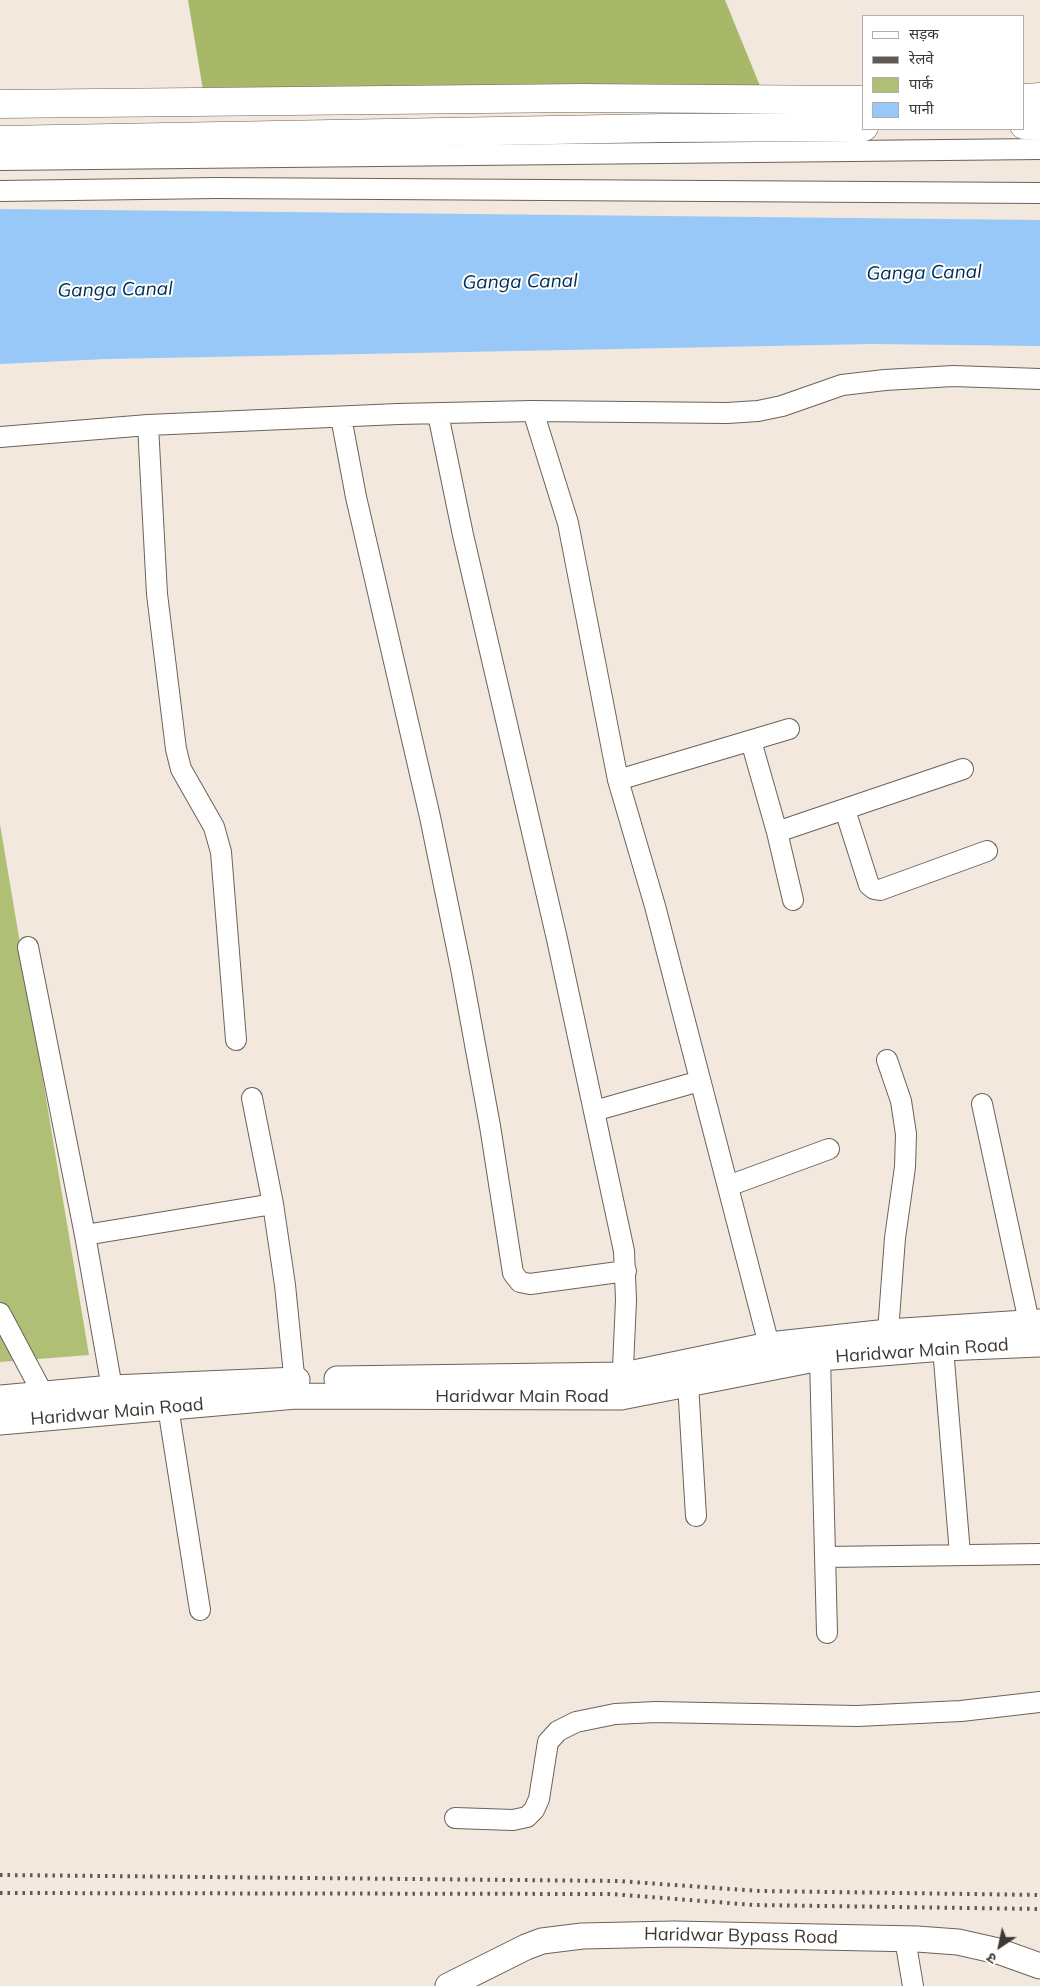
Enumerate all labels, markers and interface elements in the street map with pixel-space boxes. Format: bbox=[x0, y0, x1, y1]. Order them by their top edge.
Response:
legend bbox=[862, 15, 1025, 130]
text: सड़क bbox=[909, 24, 939, 43]
text: रेलवे bbox=[909, 49, 934, 68]
text: पार्क bbox=[909, 74, 933, 93]
text: पानी bbox=[909, 99, 934, 118]
water label: Ganga Canal bbox=[866, 261, 982, 285]
water label: Ganga Canal bbox=[462, 270, 578, 294]
water label: Ganga Canal bbox=[57, 278, 173, 302]
street label: Haridwar Main Road bbox=[835, 1334, 1009, 1368]
street label: Haridwar Main Road bbox=[435, 1386, 609, 1408]
street label: Haridwar Main Road bbox=[30, 1394, 204, 1430]
north arrow bbox=[975, 1921, 1025, 1971]
street label: Haridwar Bypass Road bbox=[644, 1924, 838, 1948]
text: उ bbox=[983, 1949, 1000, 1968]

